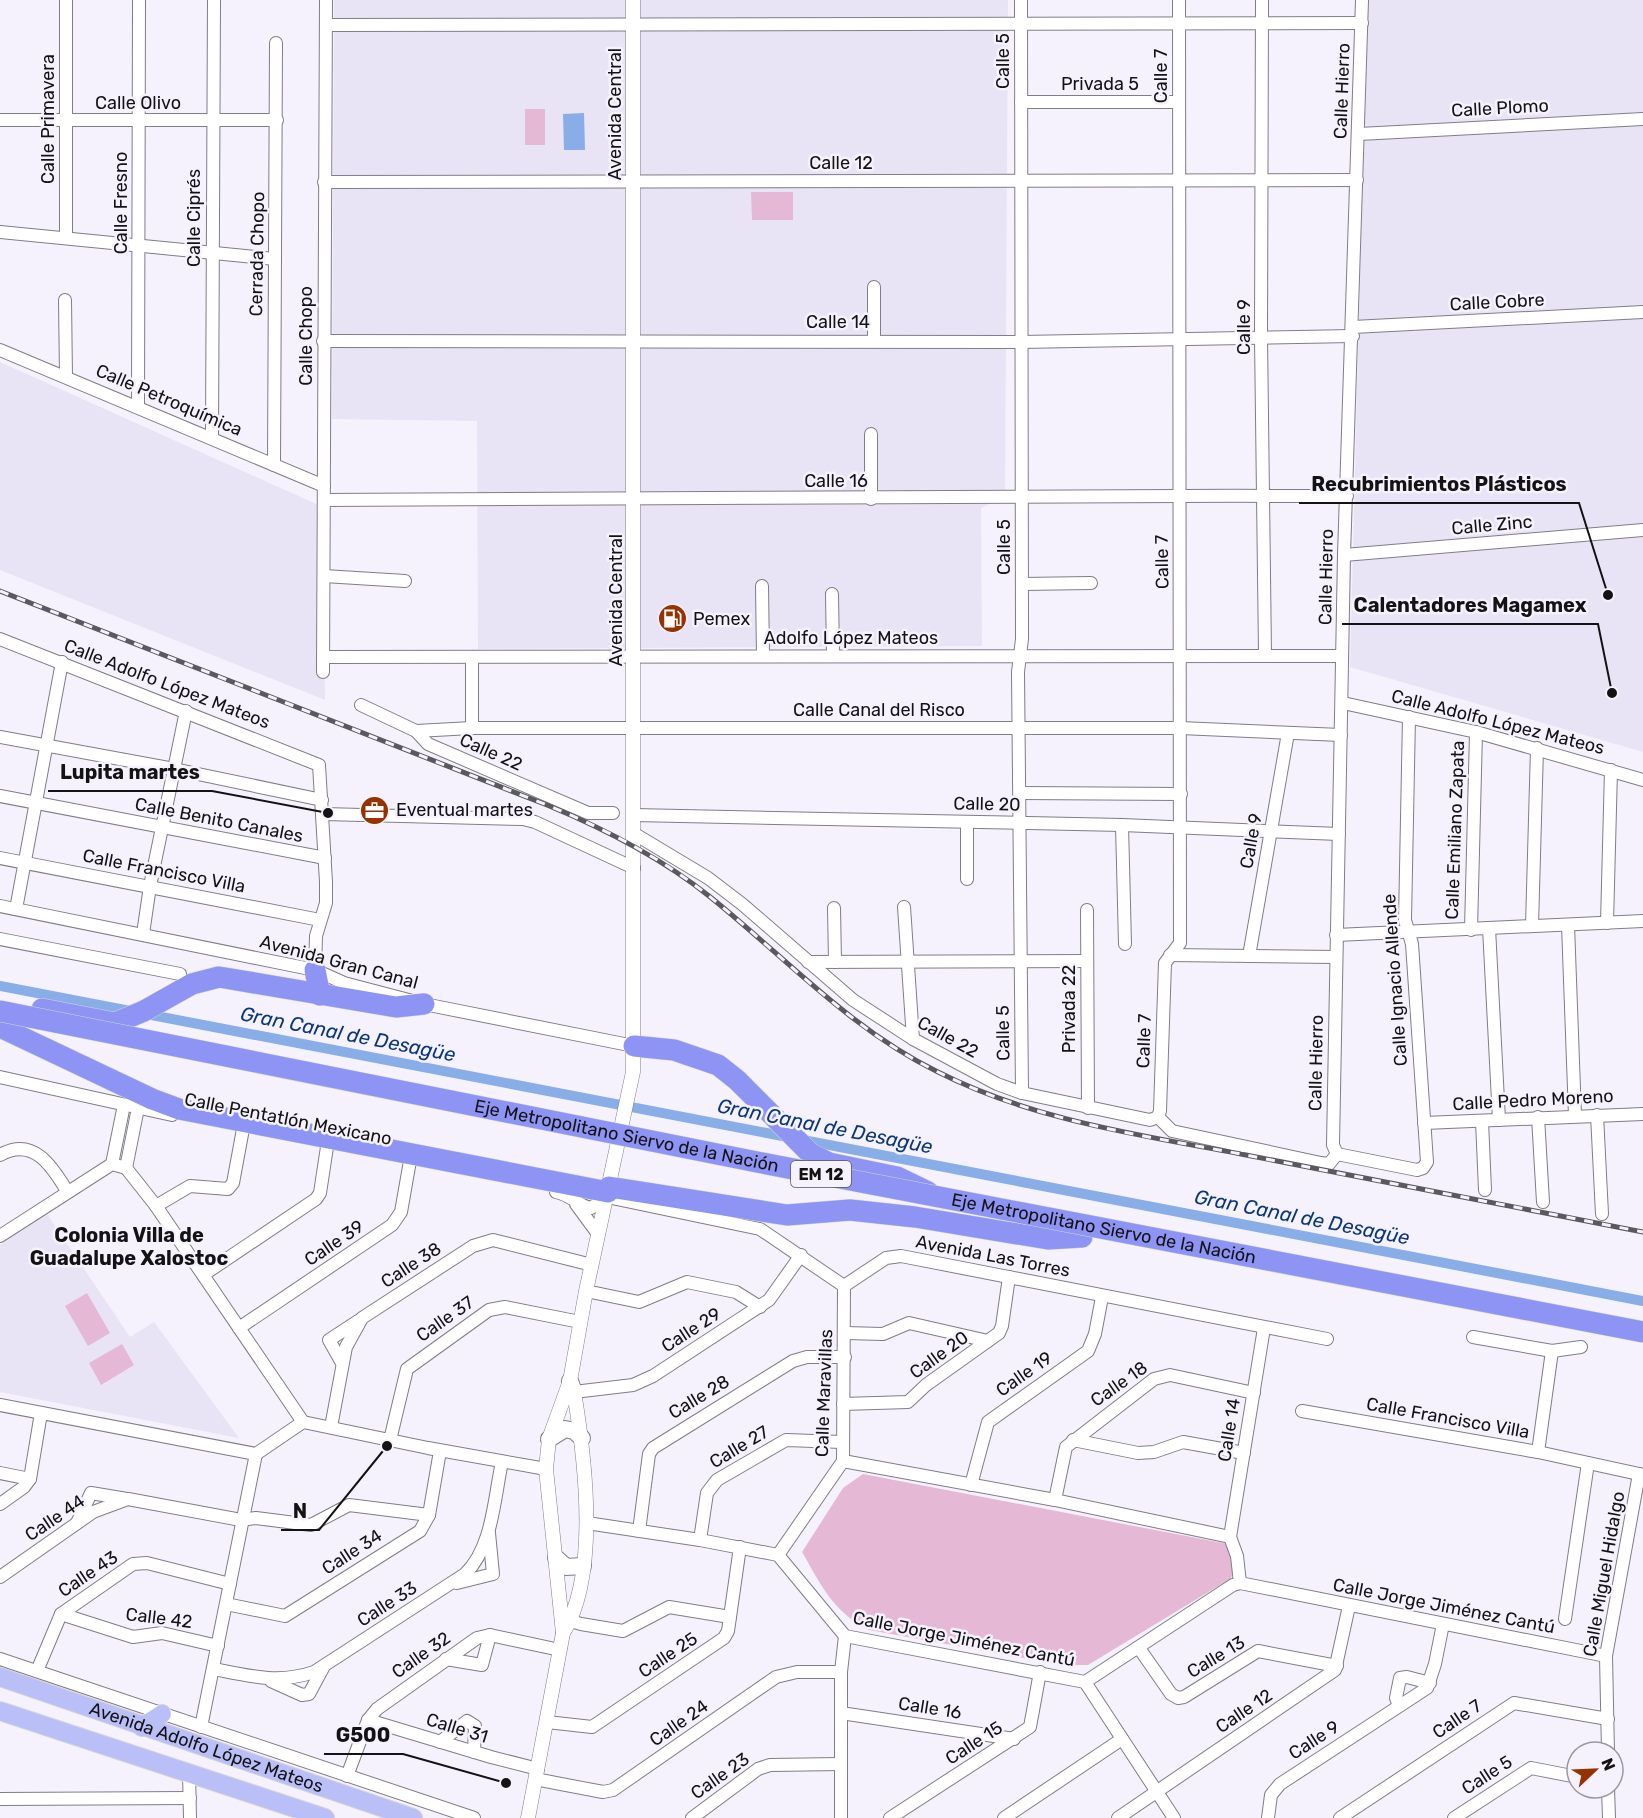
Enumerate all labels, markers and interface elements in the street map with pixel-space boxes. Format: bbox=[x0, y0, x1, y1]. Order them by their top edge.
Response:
street label: Calle 5 bbox=[992, 33, 1014, 89]
street label: Calle Hierro bbox=[1329, 42, 1355, 140]
street label: Avenida Central bbox=[604, 48, 626, 180]
street label: Calle 7 bbox=[1150, 49, 1172, 103]
street label: Calle Primavera bbox=[37, 54, 59, 184]
street label: Privada 5 bbox=[1061, 73, 1139, 95]
street label: Calle Olivo bbox=[95, 92, 181, 114]
street label: Calle Plomo bbox=[1451, 94, 1549, 122]
street label: Calle Fresno bbox=[110, 152, 132, 254]
street label: Calle 12 bbox=[809, 152, 873, 174]
street label: Calle Ciprés bbox=[183, 169, 205, 267]
street label: Cerrada Chopo bbox=[245, 191, 269, 317]
street label: Calle Chopo bbox=[295, 286, 317, 386]
street label: Calle Cobre bbox=[1449, 289, 1545, 315]
street label: Calle 9 bbox=[1233, 299, 1255, 355]
street label: Calle 14 bbox=[806, 311, 870, 333]
street label: Calle Petroquímica bbox=[93, 359, 245, 441]
callout: Recubrimientos Plásticos bbox=[1299, 465, 1579, 503]
street label: Calle 16 bbox=[804, 470, 868, 492]
text: Recubrimientos Plásticos bbox=[1311, 472, 1567, 496]
street label: Calle Zinc bbox=[1451, 510, 1533, 539]
street label: Calle 5 bbox=[993, 519, 1015, 575]
street label: Calle Hierro bbox=[1314, 529, 1338, 625]
street label: Avenida Central bbox=[605, 534, 627, 666]
street label: Calle 7 bbox=[1151, 535, 1173, 589]
callout: Calentadores Magamex bbox=[1342, 586, 1598, 624]
text: Calentadores Magamex bbox=[1354, 593, 1587, 617]
fuel station icon: Pemex bbox=[656, 603, 688, 635]
place label: Pemex bbox=[693, 608, 750, 630]
street label: Adolfo López Mateos bbox=[764, 627, 938, 649]
street label: Calle Adolfo López Mateos bbox=[61, 634, 273, 734]
street label: Calle Adolfo López Mateos bbox=[1389, 685, 1607, 759]
street label: Calle Canal del Risco bbox=[793, 699, 965, 721]
street label: Calle 22 bbox=[456, 728, 526, 776]
street label: Calle Emiliano Zapata bbox=[1441, 740, 1469, 920]
callout: Lupita martes bbox=[48, 753, 212, 791]
text: Lupita martes bbox=[60, 760, 200, 784]
street label: Calle 20 bbox=[953, 792, 1021, 816]
street label: Calle Benito Canales bbox=[133, 793, 305, 847]
office icon: Eventual martes bbox=[359, 794, 391, 826]
place label: Eventual martes bbox=[396, 799, 533, 821]
street label: Calle 9 bbox=[1235, 812, 1267, 870]
street label: Calle Francisco Villa bbox=[81, 844, 247, 898]
street label: Calle Ignacio Allende bbox=[1378, 893, 1412, 1067]
street label: Avenida Gran Canal bbox=[257, 930, 421, 994]
street label: Privada 22 bbox=[1058, 965, 1080, 1053]
water label: Gran Canal de Desagüe bbox=[238, 1001, 458, 1067]
street label: Calle 5 bbox=[992, 1005, 1014, 1061]
street label: Calle 22 bbox=[914, 1011, 982, 1063]
street label: Calle 7 bbox=[1132, 1013, 1156, 1069]
street label: Calle Hierro bbox=[1304, 1015, 1328, 1111]
street label: Calle Pedro Moreno bbox=[1452, 1085, 1614, 1115]
street label: Calle Pentatlón Mexicano bbox=[182, 1088, 394, 1150]
water label: Gran Canal de Desagüe bbox=[715, 1093, 935, 1159]
street label: Eje Metropolitano Siervo de la Nación bbox=[473, 1095, 781, 1177]
road number: EM 12 bbox=[791, 1161, 851, 1187]
water label: Gran Canal de Desagüe bbox=[1192, 1184, 1412, 1250]
street label: Eje Metropolitano Siervo de la Nación bbox=[949, 1189, 1258, 1269]
street label: Calle 39 bbox=[300, 1215, 368, 1271]
district label: Colonia Villa de Guadalupe Xalostoc bbox=[30, 1223, 228, 1270]
street label: Avenida Las Torres bbox=[914, 1230, 1072, 1282]
street label: Calle 38 bbox=[377, 1237, 445, 1293]
street label: Calle 37 bbox=[412, 1291, 478, 1347]
street label: Calle 29 bbox=[657, 1303, 725, 1357]
street label: Calle 20 bbox=[905, 1326, 973, 1384]
street label: Calle Maravillas bbox=[811, 1329, 837, 1457]
street label: Calle 19 bbox=[992, 1347, 1056, 1401]
street label: Calle 18 bbox=[1086, 1357, 1152, 1411]
street label: Calle 28 bbox=[665, 1370, 733, 1424]
street label: Calle Francisco Villa bbox=[1365, 1393, 1531, 1443]
street label: Calle 14 bbox=[1213, 1397, 1245, 1463]
street label: Calle 27 bbox=[705, 1421, 773, 1473]
street label: Calle 44 bbox=[21, 1490, 89, 1546]
street label: Calle Miguel Hidalgo bbox=[1579, 1490, 1629, 1658]
callout: N bbox=[281, 1492, 319, 1530]
text: N bbox=[293, 1499, 307, 1523]
street label: Calle 34 bbox=[318, 1524, 386, 1580]
street label: Calle 43 bbox=[54, 1546, 122, 1602]
street label: Calle Jorge Jiménez Cantú bbox=[1331, 1574, 1557, 1638]
street label: Calle 33 bbox=[353, 1577, 421, 1631]
street label: Calle 42 bbox=[124, 1603, 194, 1633]
street label: Calle Jorge Jiménez Cantú bbox=[851, 1607, 1077, 1671]
street label: Calle 32 bbox=[387, 1627, 455, 1683]
street label: Calle 25 bbox=[634, 1627, 702, 1683]
street label: Calle 13 bbox=[1183, 1631, 1249, 1683]
street label: Calle 12 bbox=[1212, 1684, 1276, 1738]
street label: Calle 16 bbox=[897, 1692, 963, 1724]
street label: Calle 24 bbox=[645, 1695, 713, 1751]
street label: Calle 7 bbox=[1428, 1695, 1486, 1743]
street label: Avenida Adolfo López Mateos bbox=[87, 1697, 326, 1798]
street label: Calle 31 bbox=[423, 1708, 491, 1748]
callout: G500 bbox=[324, 1716, 403, 1754]
street label: Calle 15 bbox=[941, 1716, 1007, 1770]
street label: Calle 9 bbox=[1285, 1716, 1343, 1764]
text: G500 bbox=[336, 1723, 390, 1747]
north arrow bbox=[1565, 1740, 1625, 1800]
street label: Calle 23 bbox=[686, 1748, 754, 1804]
street label: Calle 5 bbox=[1458, 1751, 1516, 1799]
text: N bbox=[1597, 1755, 1619, 1773]

